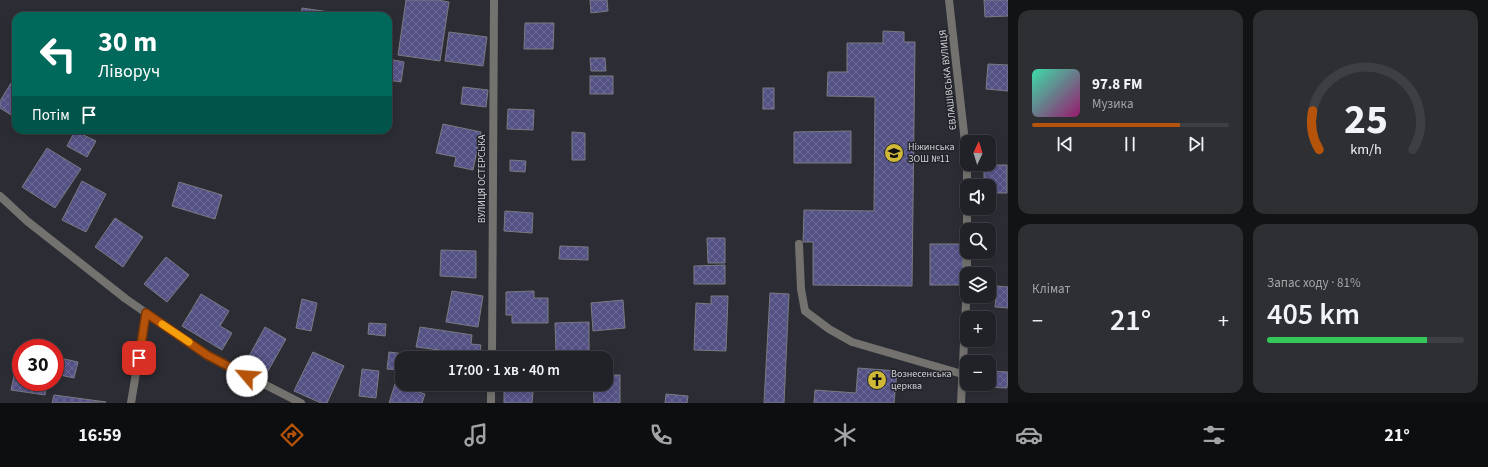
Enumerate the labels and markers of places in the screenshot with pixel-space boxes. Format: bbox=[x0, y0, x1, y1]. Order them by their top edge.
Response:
place label: Ніжинська ЗОШ №11 bbox=[908, 140, 955, 166]
school or university icon: Ніжинська ЗОШ №11 bbox=[883, 142, 905, 164]
pin bbox=[122, 341, 156, 375]
place label: Вознесенська церква bbox=[891, 367, 952, 393]
church icon: Вознесенська церква bbox=[866, 369, 888, 391]

